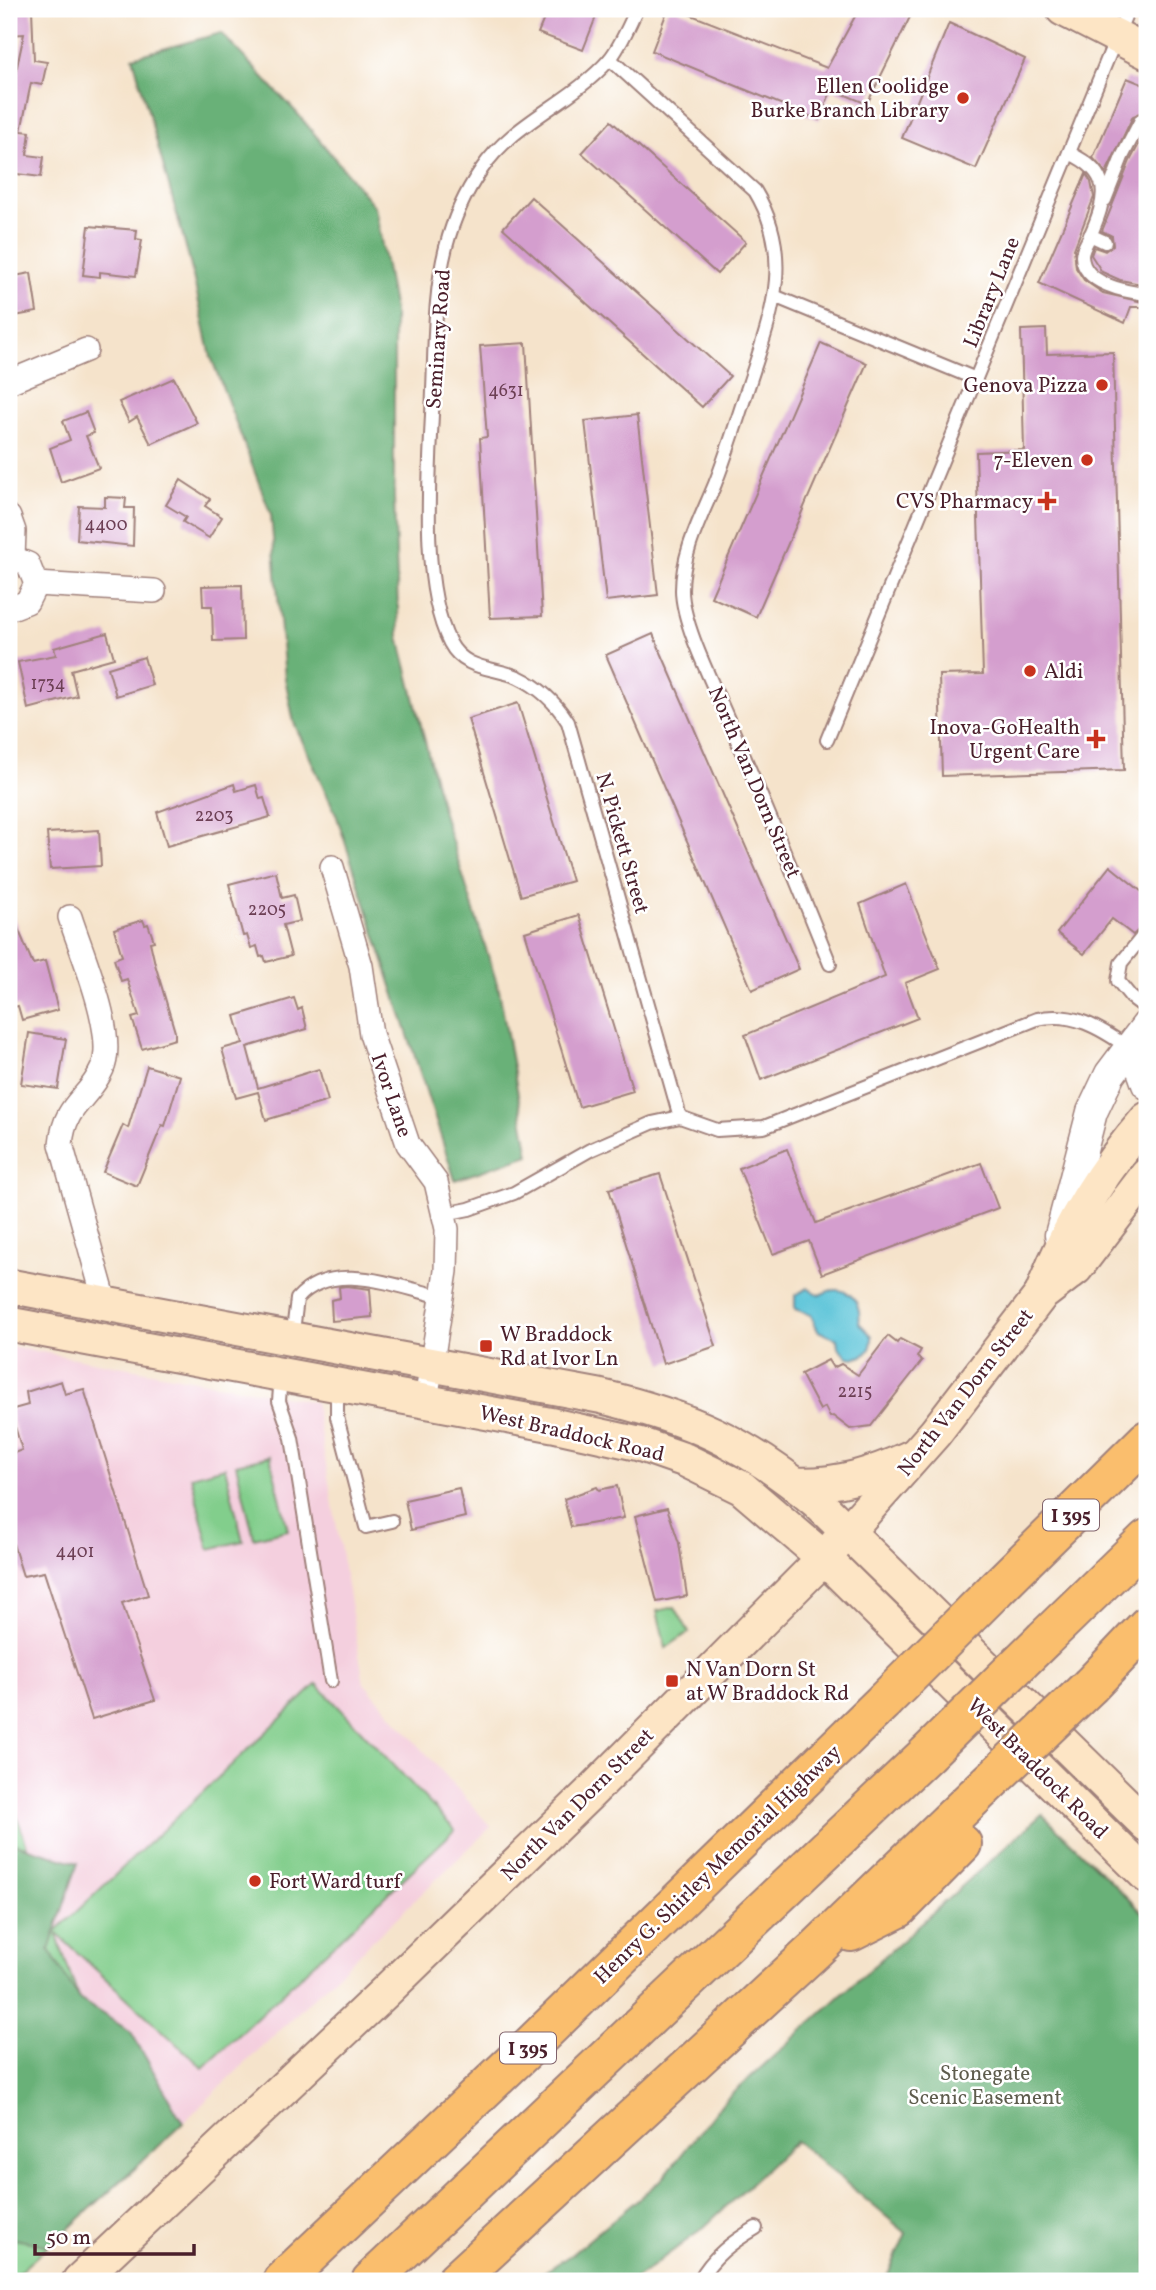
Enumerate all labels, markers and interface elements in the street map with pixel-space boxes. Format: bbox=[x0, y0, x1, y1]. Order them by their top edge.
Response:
place label: Ellen Coolidge Burke Branch Library bbox=[751, 73, 950, 126]
marker: Ellen Coolidge Burke Branch Library bbox=[955, 90, 971, 106]
street label: Library Lane bbox=[957, 233, 1028, 352]
street label: Seminary Road bbox=[420, 268, 459, 410]
place label: Genova Pizza bbox=[963, 372, 1088, 401]
marker: Genova Pizza bbox=[1094, 377, 1110, 393]
house number: 4631 bbox=[488, 379, 524, 404]
place label: 7-Eleven bbox=[993, 447, 1073, 476]
marker: 7-Eleven bbox=[1079, 452, 1095, 468]
place label: CVS Pharmacy bbox=[896, 488, 1034, 517]
marker: CVS Pharmacy bbox=[1039, 493, 1055, 509]
house number: 4400 bbox=[84, 513, 128, 538]
place label: Aldi bbox=[1044, 658, 1083, 687]
marker: Aldi bbox=[1022, 663, 1038, 679]
house number: 1734 bbox=[30, 672, 66, 697]
street label: North Van Dorn Street bbox=[700, 682, 807, 883]
place label: Inova-GoHealth Urgent Care bbox=[929, 714, 1080, 767]
marker: Inova-GoHealth Urgent Care bbox=[1086, 729, 1106, 749]
street label: N. Pickett Street bbox=[588, 769, 656, 917]
house number: 2203 bbox=[195, 804, 233, 829]
house number: 2205 bbox=[248, 898, 286, 923]
street label: Ivor Lane bbox=[363, 1050, 418, 1141]
street label: North Van Dorn Street bbox=[891, 1303, 1041, 1483]
place label: W Braddock Rd at Ivor Ln bbox=[500, 1321, 618, 1374]
marker: W Braddock Rd at Ivor Ln bbox=[478, 1338, 494, 1354]
house number: 2215 bbox=[838, 1380, 872, 1405]
street label: West Braddock Road bbox=[476, 1399, 667, 1470]
road number: I 395 bbox=[1043, 1499, 1099, 1530]
house number: 4401 bbox=[56, 1540, 94, 1565]
place label: N Van Dorn St at W Braddock Rd bbox=[686, 1656, 849, 1709]
marker: N Van Dorn St at W Braddock Rd bbox=[664, 1673, 680, 1689]
street label: West Braddock Road bbox=[960, 1692, 1114, 1846]
street label: North Van Dorn Street bbox=[495, 1722, 661, 1888]
street label: Henry G. Shirley Memorial Highway bbox=[588, 1738, 849, 1991]
place label: Fort Ward turf bbox=[269, 1868, 403, 1897]
marker: Fort Ward turf bbox=[247, 1873, 263, 1889]
road number: I 395 bbox=[500, 2032, 556, 2064]
park label: Stonegate Scenic Easement bbox=[908, 2060, 1062, 2113]
scale bar bbox=[35, 2213, 194, 2257]
text: 50 m bbox=[46, 2224, 91, 2253]

